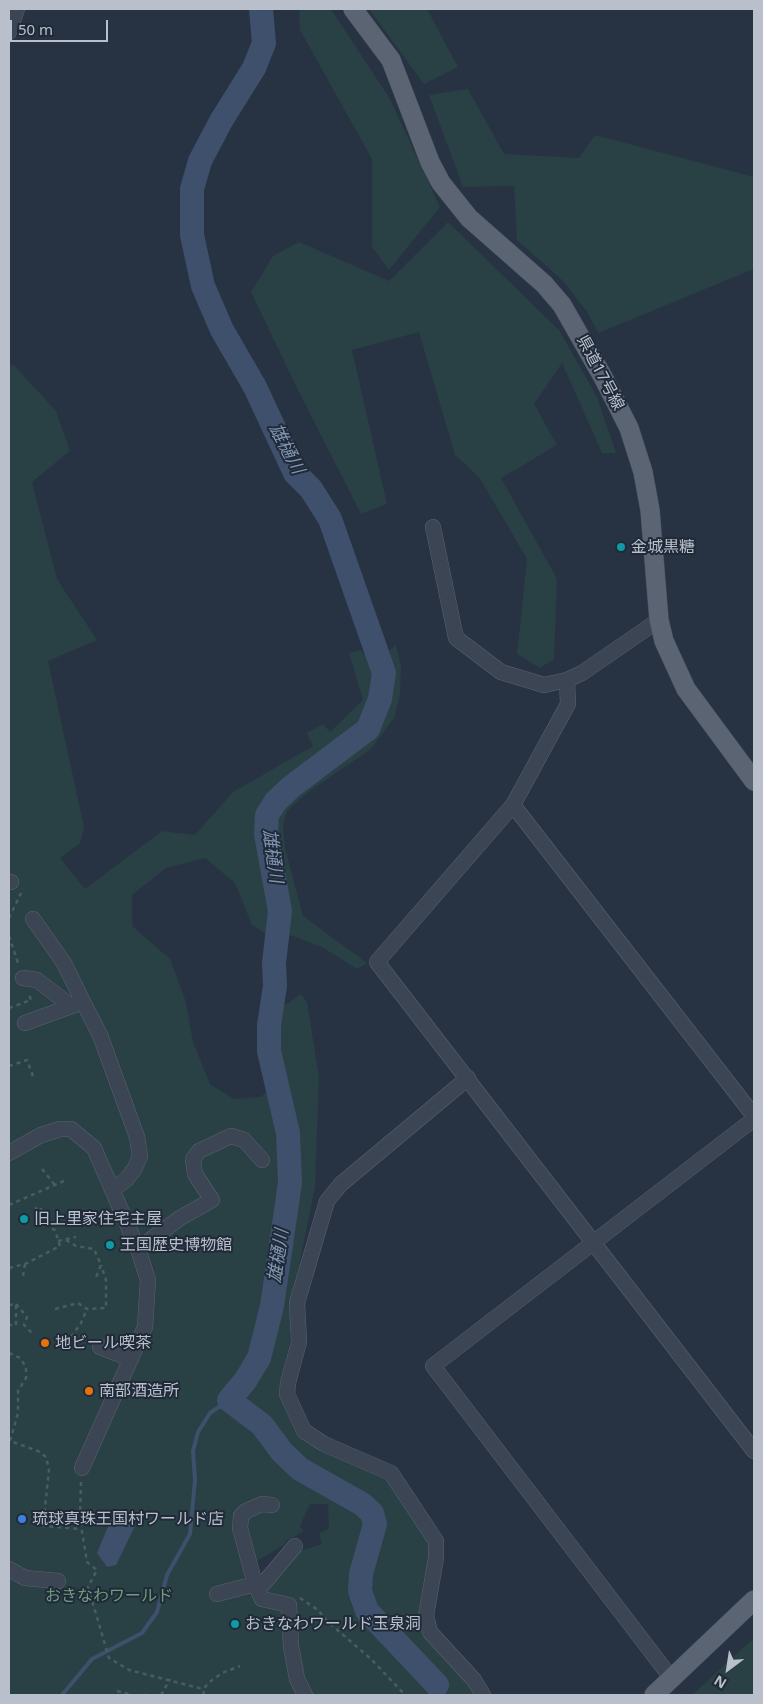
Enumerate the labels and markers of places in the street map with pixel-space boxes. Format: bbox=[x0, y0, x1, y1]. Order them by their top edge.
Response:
place label: 金城黒糖 bbox=[631, 537, 695, 557]
marker: 金城黒糖 bbox=[615, 541, 627, 553]
place label: 旧上里家住宅主屋 bbox=[34, 1209, 162, 1229]
marker: 旧上里家住宅主屋 bbox=[18, 1213, 30, 1225]
place label: 王国歴史博物館 bbox=[120, 1235, 232, 1255]
marker: 王国歴史博物館 bbox=[104, 1239, 116, 1251]
place label: 地ビール喫茶 bbox=[55, 1333, 151, 1353]
marker: 地ビール喫茶 bbox=[39, 1337, 51, 1349]
place label: 南部酒造所 bbox=[99, 1381, 179, 1401]
marker: 南部酒造所 bbox=[83, 1385, 95, 1397]
place label: 琉球真珠王国村ワールド店 bbox=[32, 1509, 224, 1529]
marker: 琉球真珠王国村ワールド店 bbox=[16, 1513, 28, 1525]
place label: おきなわワールド玉泉洞 bbox=[245, 1614, 421, 1634]
marker: おきなわワールド玉泉洞 bbox=[229, 1618, 241, 1630]

